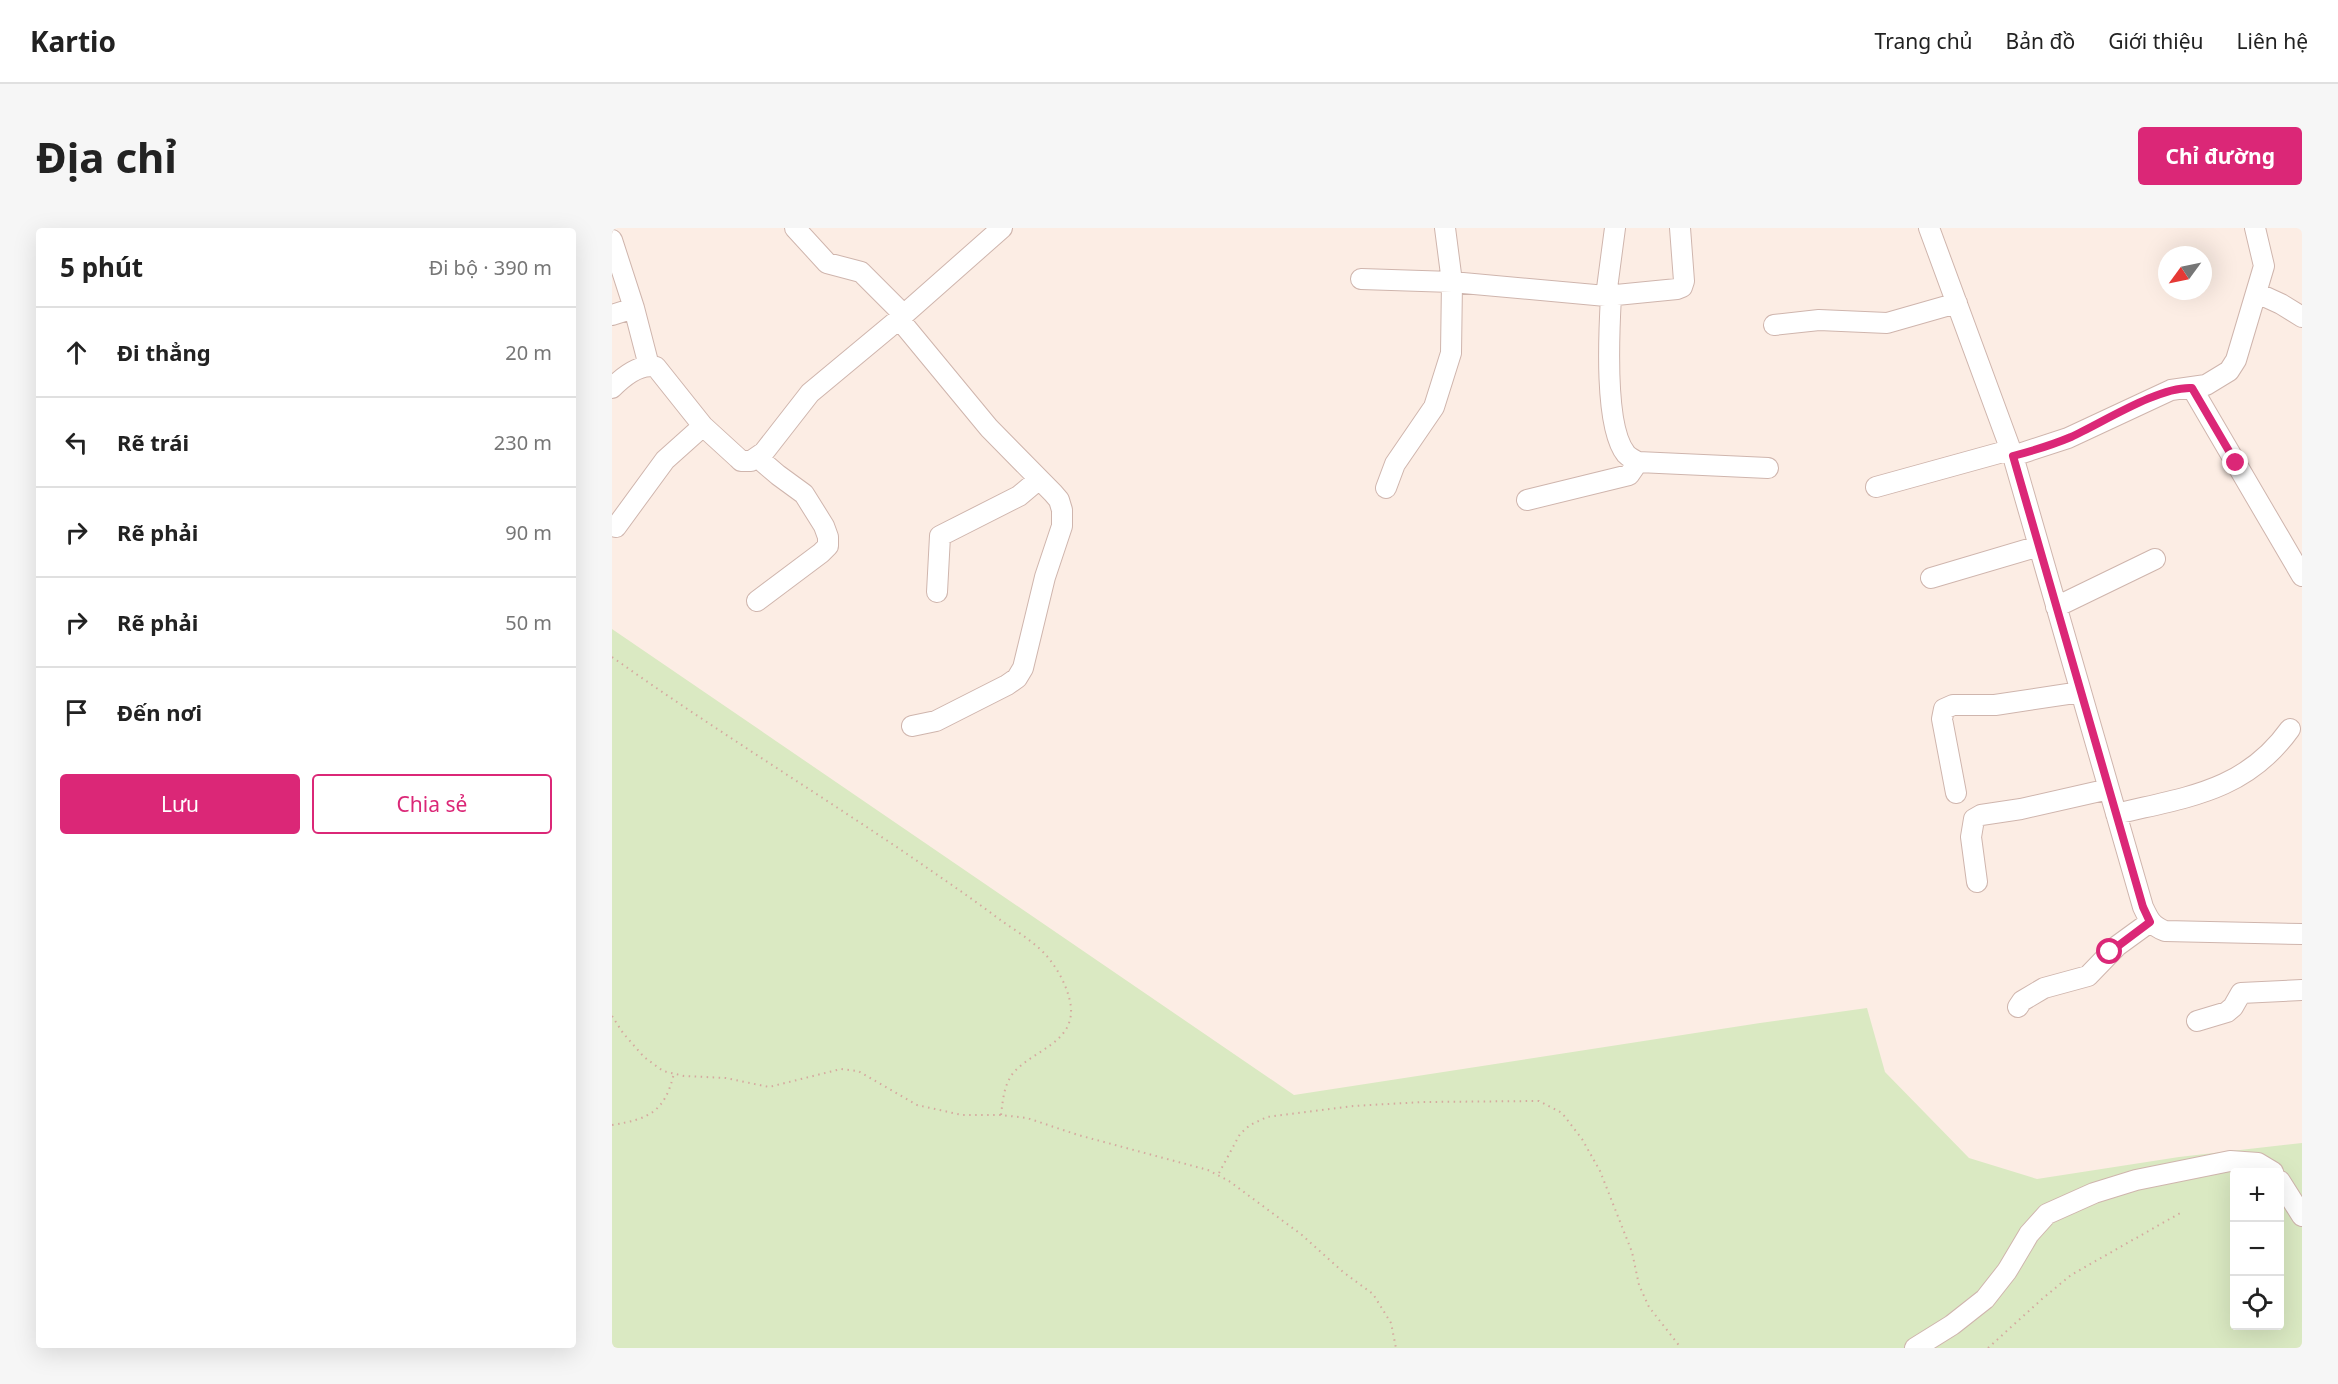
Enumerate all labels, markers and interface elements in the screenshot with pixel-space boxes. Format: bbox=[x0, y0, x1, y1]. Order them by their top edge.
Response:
text: Kartio bbox=[30, 22, 116, 60]
text: Trang chủ bbox=[1875, 27, 1973, 55]
text: Bản đồ bbox=[2006, 27, 2075, 55]
text: Giới thiệu bbox=[2108, 27, 2203, 55]
text: Liên hệ bbox=[2236, 27, 2308, 55]
button: Chỉ đường bbox=[2138, 127, 2302, 185]
text: Địa chỉ bbox=[36, 128, 177, 185]
north arrow bbox=[2158, 246, 2212, 300]
text: 5 phút bbox=[60, 249, 143, 285]
text: Đi bộ · 390 m bbox=[429, 254, 552, 281]
icon: ahead bbox=[60, 336, 93, 369]
text: Đi thẳng bbox=[117, 337, 211, 367]
text: 20 m bbox=[505, 339, 552, 366]
icon: left bbox=[60, 426, 93, 459]
text: Rẽ trái bbox=[117, 427, 189, 457]
text: 230 m bbox=[494, 429, 552, 456]
route end bbox=[2222, 449, 2248, 475]
icon: right bbox=[60, 516, 93, 549]
text: Rẽ phải bbox=[117, 517, 198, 547]
text: 90 m bbox=[505, 519, 552, 546]
icon: right bbox=[60, 606, 93, 639]
text: Rẽ phải bbox=[117, 607, 198, 637]
text: 50 m bbox=[505, 609, 552, 636]
icon: arrive bbox=[60, 696, 93, 729]
text: Đến nơi bbox=[117, 697, 202, 727]
button: Lưu bbox=[60, 774, 300, 834]
button: Chia sẻ bbox=[312, 774, 552, 834]
route start bbox=[2096, 938, 2122, 964]
map controls bbox=[2230, 1168, 2284, 1330]
button: + bbox=[2230, 1168, 2284, 1222]
button: − bbox=[2230, 1222, 2284, 1276]
button: locate bbox=[2230, 1276, 2284, 1330]

